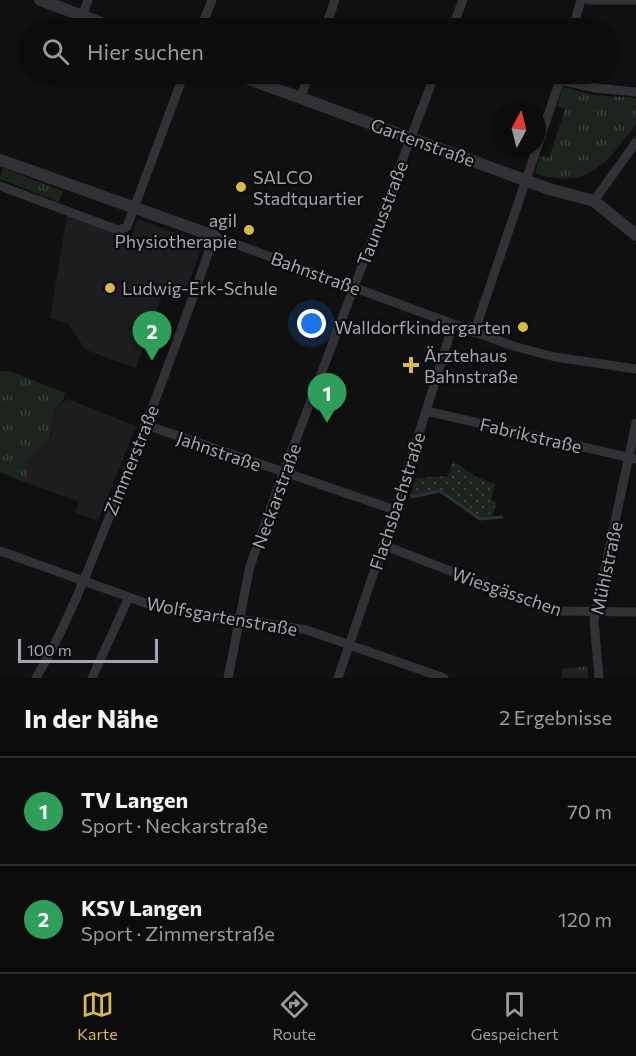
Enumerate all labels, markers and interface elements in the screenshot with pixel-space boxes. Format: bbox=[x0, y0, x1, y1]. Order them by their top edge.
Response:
search box bbox=[18, 18, 618, 84]
icon: search bbox=[39, 35, 72, 68]
text: Hier suchen bbox=[87, 38, 204, 65]
north arrow bbox=[492, 102, 546, 156]
street label: Gartenstraße bbox=[368, 113, 478, 171]
street label: Taunusstraße bbox=[352, 158, 412, 268]
place label: SALCO Stadtquartier bbox=[253, 166, 364, 209]
marker: SALCO Stadtquartier bbox=[234, 180, 248, 194]
place label: agil Physiotherapie bbox=[115, 209, 237, 252]
marker: agil Physiotherapie bbox=[242, 223, 256, 237]
street label: Bahnstraße bbox=[268, 247, 364, 299]
place label: Ludwig-Erk-Schule bbox=[122, 277, 278, 299]
marker: Ludwig-Erk-Schule bbox=[103, 281, 117, 295]
your location bbox=[297, 309, 326, 338]
pin: 2 bbox=[132, 312, 172, 361]
place label: Walldorfkindergarten bbox=[335, 316, 511, 338]
marker: Walldorfkindergarten bbox=[516, 320, 530, 334]
place label: Ärztehaus Bahnstraße bbox=[424, 344, 518, 387]
marker: Ärztehaus Bahnstraße bbox=[402, 356, 420, 374]
pin: 1 bbox=[308, 374, 346, 423]
street label: Zimmerstraße bbox=[99, 402, 163, 518]
street label: Fabrikstraße bbox=[478, 413, 584, 457]
street label: Jahnstraße bbox=[174, 426, 264, 476]
street label: Flachsbachstraße bbox=[364, 429, 430, 573]
street label: Neckarstraße bbox=[247, 440, 305, 552]
street label: Mühlstraße bbox=[585, 520, 627, 616]
street label: Wiesgässchen bbox=[449, 562, 565, 620]
street label: Wolfsgartenstraße bbox=[145, 592, 299, 640]
scale bar bbox=[18, 636, 158, 664]
text: 100 m bbox=[27, 640, 72, 659]
text: In der Nähe bbox=[24, 702, 159, 733]
text: 2 Ergebnisse bbox=[499, 705, 612, 729]
text: TV Langen bbox=[81, 786, 188, 813]
text: 1 bbox=[39, 799, 48, 823]
text: 70 m bbox=[567, 799, 612, 823]
text: Sport · Neckarstraße bbox=[81, 813, 268, 837]
text: KSV Langen bbox=[81, 894, 202, 921]
text: 2 bbox=[38, 907, 49, 931]
text: 120 m bbox=[558, 907, 612, 931]
text: Sport · Zimmerstraße bbox=[81, 921, 275, 945]
tab: Karte bbox=[77, 988, 118, 1043]
tab: Route bbox=[272, 988, 316, 1043]
tab: Gespeichert bbox=[471, 988, 559, 1043]

